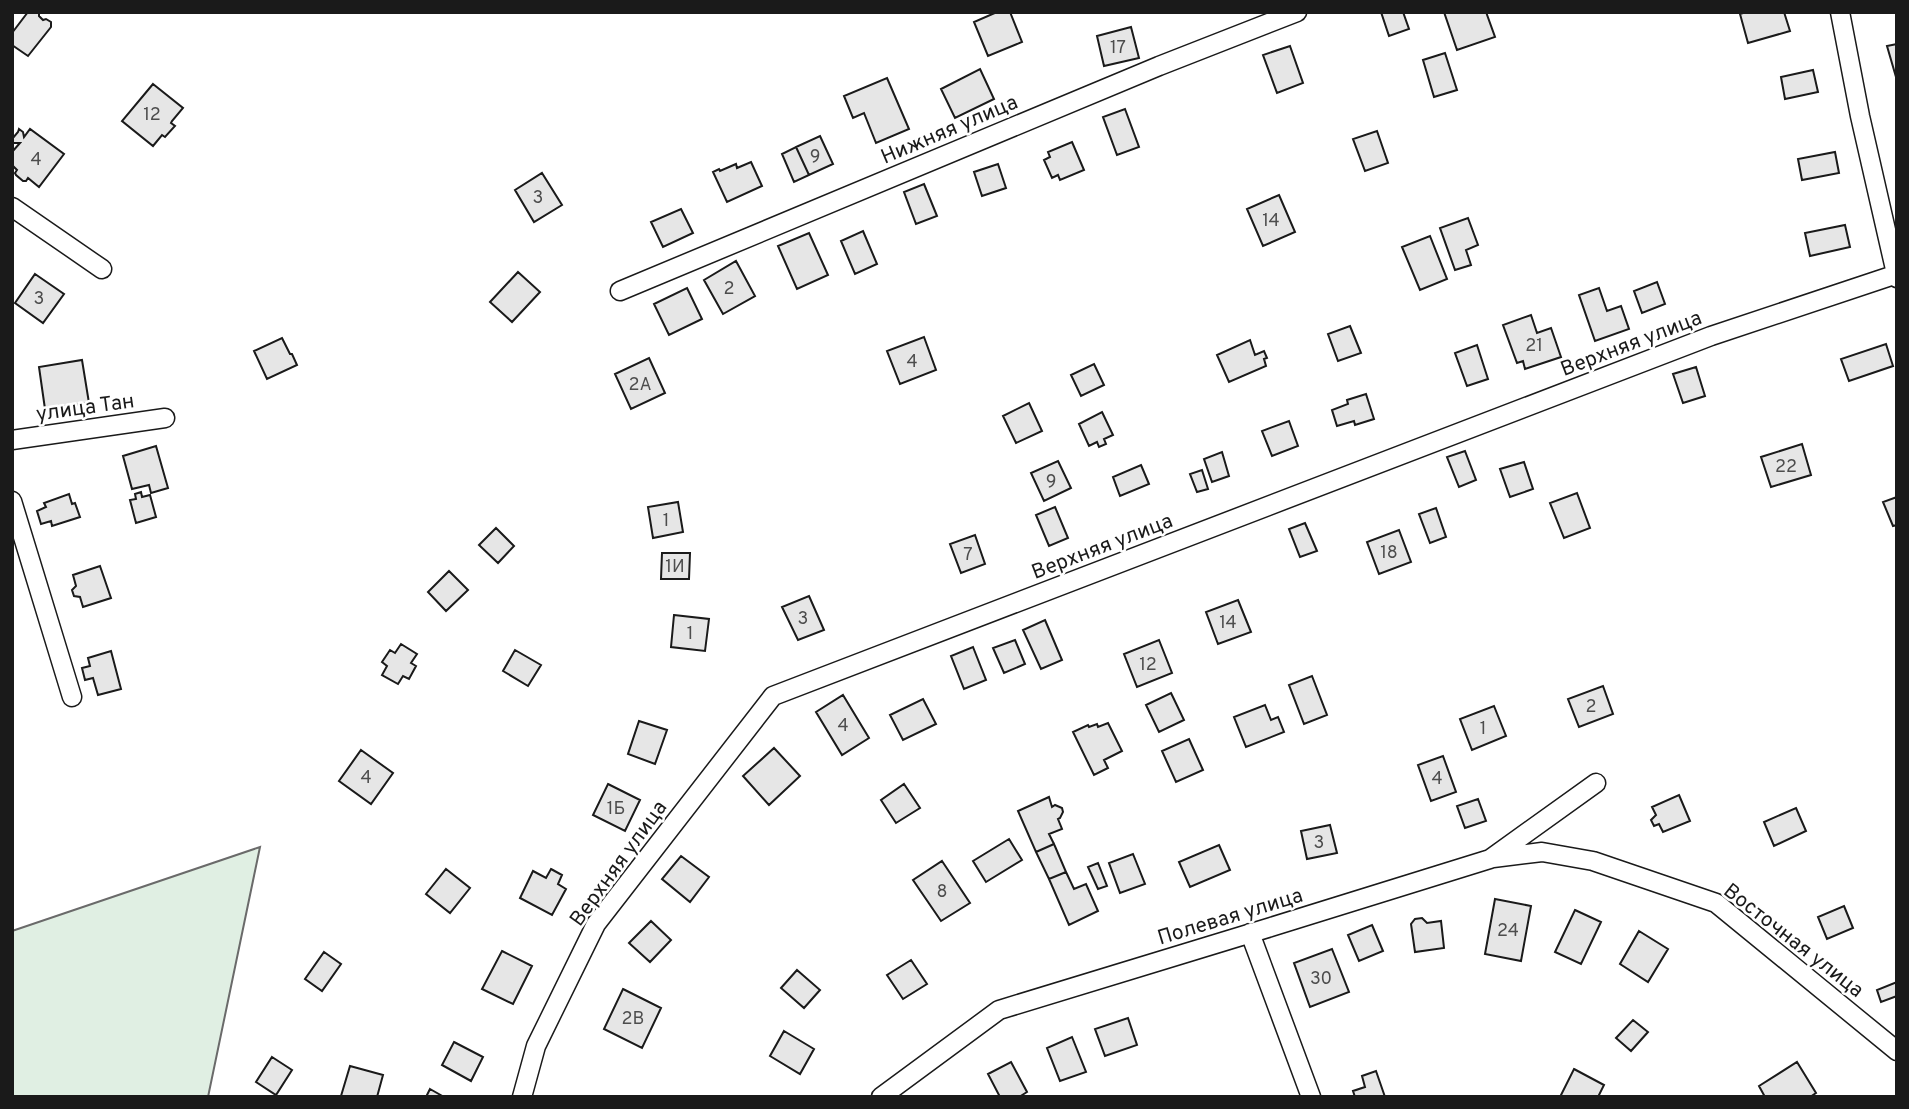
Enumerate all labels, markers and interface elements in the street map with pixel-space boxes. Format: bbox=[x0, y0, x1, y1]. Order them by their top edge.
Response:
house number: 17 bbox=[1110, 37, 1126, 60]
street label: Нижняя улица bbox=[877, 89, 1022, 171]
house number: 12 bbox=[143, 104, 161, 127]
house number: 9 bbox=[810, 146, 820, 169]
house number: 4 bbox=[30, 149, 42, 172]
house number: 3 bbox=[533, 187, 543, 210]
house number: 14 bbox=[1262, 210, 1280, 233]
house number: 2 bbox=[723, 278, 735, 301]
house number: 3 bbox=[34, 288, 44, 311]
street label: Верхняя улица bbox=[1557, 305, 1706, 384]
house number: 21 bbox=[1525, 335, 1543, 358]
house number: 4 bbox=[906, 351, 918, 374]
house number: 2А bbox=[628, 374, 652, 397]
street label: улица Тан bbox=[34, 388, 136, 429]
house number: 22 bbox=[1775, 456, 1797, 479]
house number: 9 bbox=[1046, 471, 1056, 494]
street label: Верхняя улица bbox=[1028, 508, 1177, 587]
house number: 1 bbox=[663, 510, 669, 533]
house number: 18 bbox=[1380, 542, 1398, 565]
house number: 7 bbox=[963, 544, 973, 567]
house number: 1И bbox=[665, 556, 685, 579]
house number: 3 bbox=[798, 608, 808, 631]
house number: 14 bbox=[1219, 612, 1237, 635]
house number: 1 bbox=[687, 623, 693, 646]
house number: 12 bbox=[1139, 654, 1157, 677]
house number: 2 bbox=[1585, 696, 1597, 719]
house number: 4 bbox=[837, 715, 849, 738]
house number: 1 bbox=[1480, 718, 1486, 741]
house number: 4 bbox=[360, 767, 372, 790]
house number: 4 bbox=[1431, 768, 1443, 791]
street label: Верхняя улица bbox=[564, 796, 674, 932]
house number: 1Б bbox=[607, 798, 625, 821]
house number: 3 bbox=[1314, 832, 1324, 855]
street label: Восточная улица bbox=[1717, 878, 1869, 1004]
house number: 8 bbox=[937, 881, 948, 904]
street label: Полевая улица bbox=[1154, 882, 1306, 952]
house number: 24 bbox=[1497, 920, 1519, 943]
house number: 30 bbox=[1310, 968, 1332, 991]
house number: 2В bbox=[622, 1008, 644, 1031]

